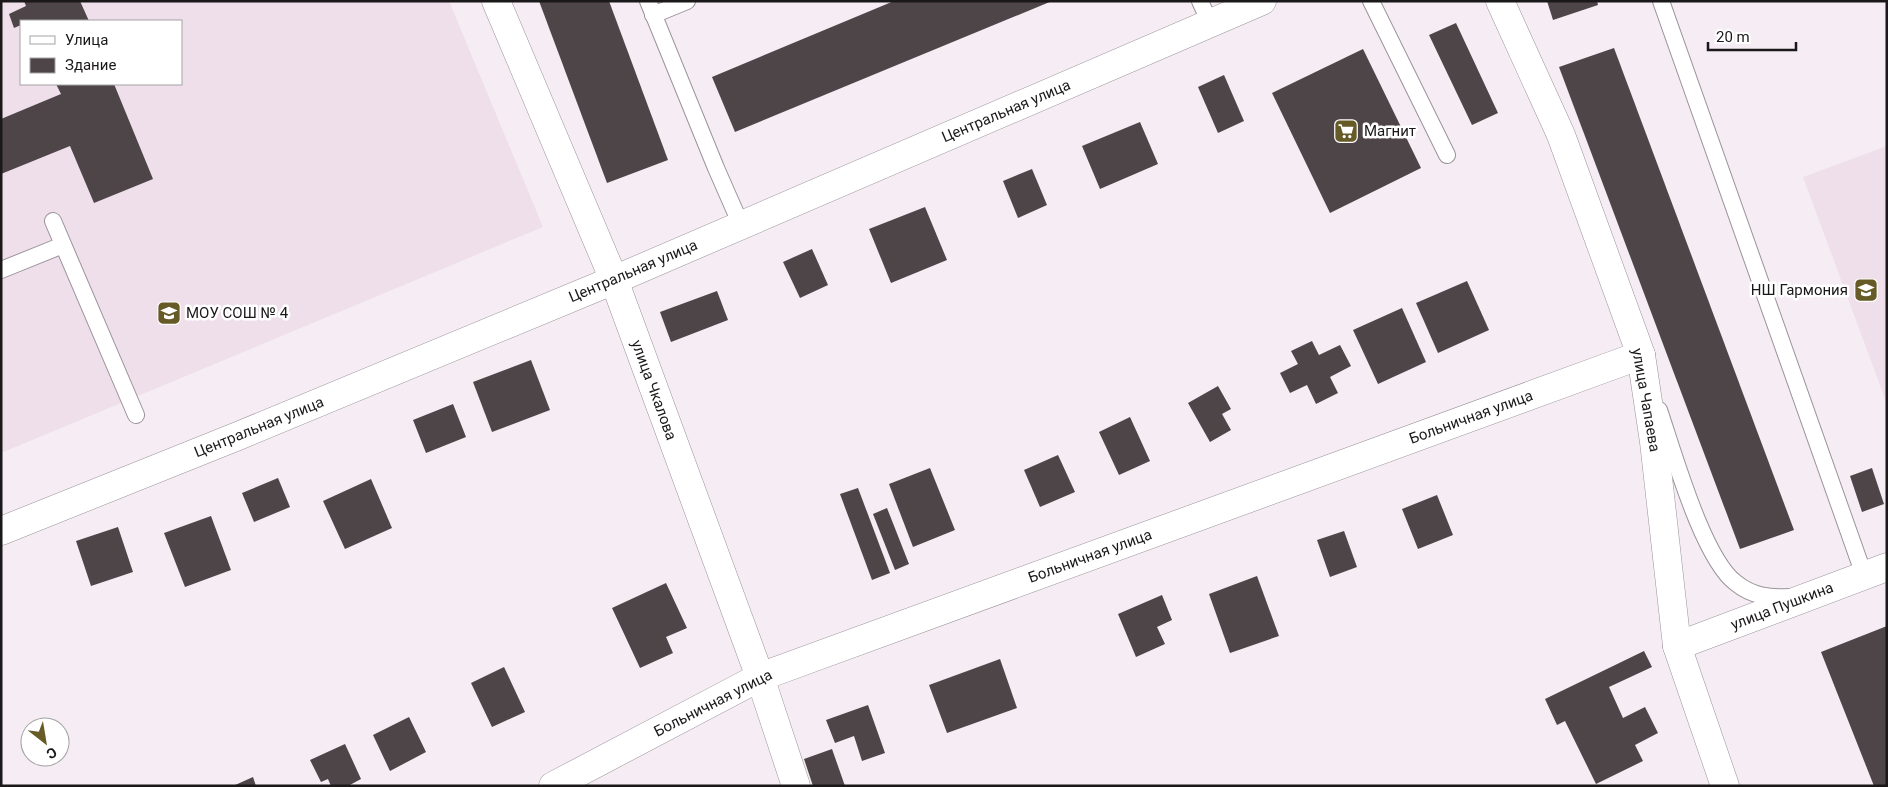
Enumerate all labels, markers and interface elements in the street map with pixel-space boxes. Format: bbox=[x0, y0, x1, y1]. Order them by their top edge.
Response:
legend bbox=[20, 20, 182, 85]
scale bar bbox=[1708, 20, 1796, 52]
text: 20 m bbox=[1716, 28, 1750, 46]
text: Улица bbox=[65, 31, 108, 49]
text: Здание bbox=[65, 56, 116, 74]
street label: Центральная улица bbox=[939, 76, 1073, 146]
supermarket icon: Магнит bbox=[1333, 118, 1359, 144]
place label: Магнит bbox=[1364, 122, 1416, 140]
street label: Центральная улица bbox=[566, 236, 700, 306]
school or university icon: НШ Гармония bbox=[1853, 277, 1879, 303]
place label: НШ Гармония bbox=[1751, 281, 1848, 299]
school or university icon: МОУ СОШ № 4 bbox=[156, 300, 182, 326]
place label: МОУ СОШ № 4 bbox=[186, 304, 289, 322]
street label: улица Чкалова bbox=[628, 337, 680, 443]
street label: улица Чапаева bbox=[1628, 347, 1664, 453]
street label: Больничная улица bbox=[1407, 386, 1535, 448]
street label: Центральная улица bbox=[192, 393, 326, 461]
street label: Больничная улица bbox=[1026, 525, 1154, 587]
street label: улица Пушкина bbox=[1728, 578, 1836, 634]
street label: Больничная улица bbox=[651, 665, 775, 741]
north arrow bbox=[20, 717, 70, 767]
text: С bbox=[44, 744, 60, 762]

